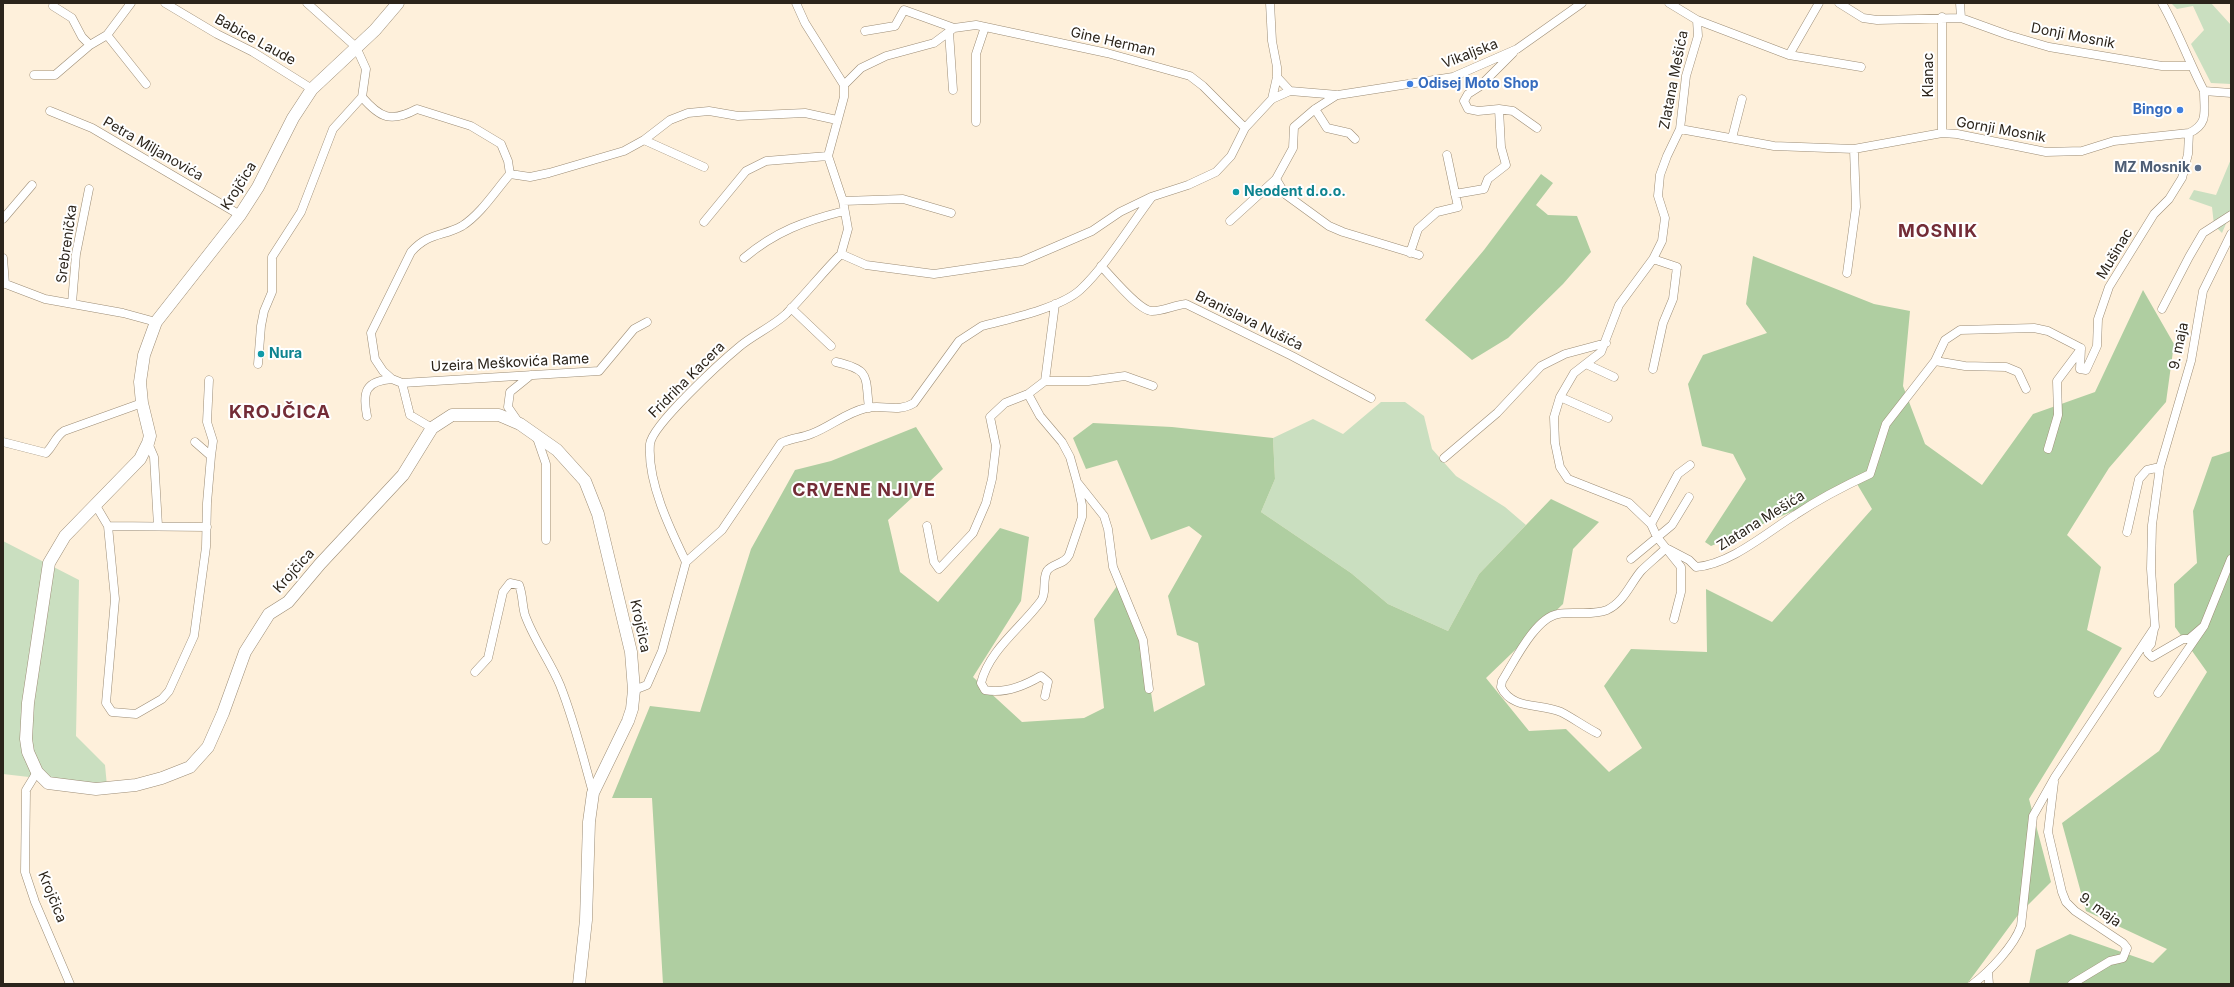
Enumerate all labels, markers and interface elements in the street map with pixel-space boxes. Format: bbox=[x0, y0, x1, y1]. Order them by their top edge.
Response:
street label: Babice Laude bbox=[212, 11, 298, 69]
street label: Donji Mosnik bbox=[2030, 20, 2116, 52]
street label: Gine Herman bbox=[1069, 24, 1157, 60]
street label: Zlatana Mešića bbox=[1656, 29, 1692, 131]
street label: Vikaljska bbox=[1440, 36, 1500, 72]
street label: Klanac bbox=[1921, 53, 1937, 97]
place label: Odisej Moto Shop bbox=[1418, 76, 1539, 92]
marker: Odisej Moto Shop bbox=[1405, 79, 1415, 89]
place label: Bingo bbox=[2133, 102, 2172, 118]
marker: Bingo bbox=[2175, 105, 2185, 115]
street label: Petra Miljanovića bbox=[100, 113, 206, 185]
street label: Gornji Mosnik bbox=[1955, 114, 2047, 146]
street label: Krojčica bbox=[218, 159, 260, 213]
place label: MZ Mosnik bbox=[2114, 160, 2190, 176]
marker: MZ Mosnik bbox=[2193, 163, 2203, 173]
place label: Neodent d.o.o. bbox=[1244, 184, 1346, 200]
marker: Neodent d.o.o. bbox=[1231, 187, 1241, 197]
street label: Srebrenička bbox=[53, 204, 81, 284]
district label: MOSNIK bbox=[1898, 221, 1978, 243]
street label: Mušinac bbox=[2093, 226, 2137, 282]
street label: Branislava Nušića bbox=[1192, 288, 1306, 354]
street label: 9. maja bbox=[2166, 321, 2192, 371]
street label: Fridriha Kacera bbox=[645, 338, 729, 422]
place label: Nura bbox=[269, 346, 302, 362]
marker: Nura bbox=[256, 349, 266, 359]
street label: Uzeira Meškovića Rame bbox=[430, 350, 590, 376]
district label: KROJČICA bbox=[229, 402, 331, 424]
district label: CRVENE NJIVE bbox=[792, 480, 936, 502]
street label: Zlatana Mešića bbox=[1714, 487, 1808, 555]
street label: Krojčica bbox=[270, 545, 318, 597]
street label: Krojčica bbox=[626, 598, 654, 654]
street label: Krojčica bbox=[34, 869, 70, 925]
street label: 9. maja bbox=[2076, 889, 2124, 931]

